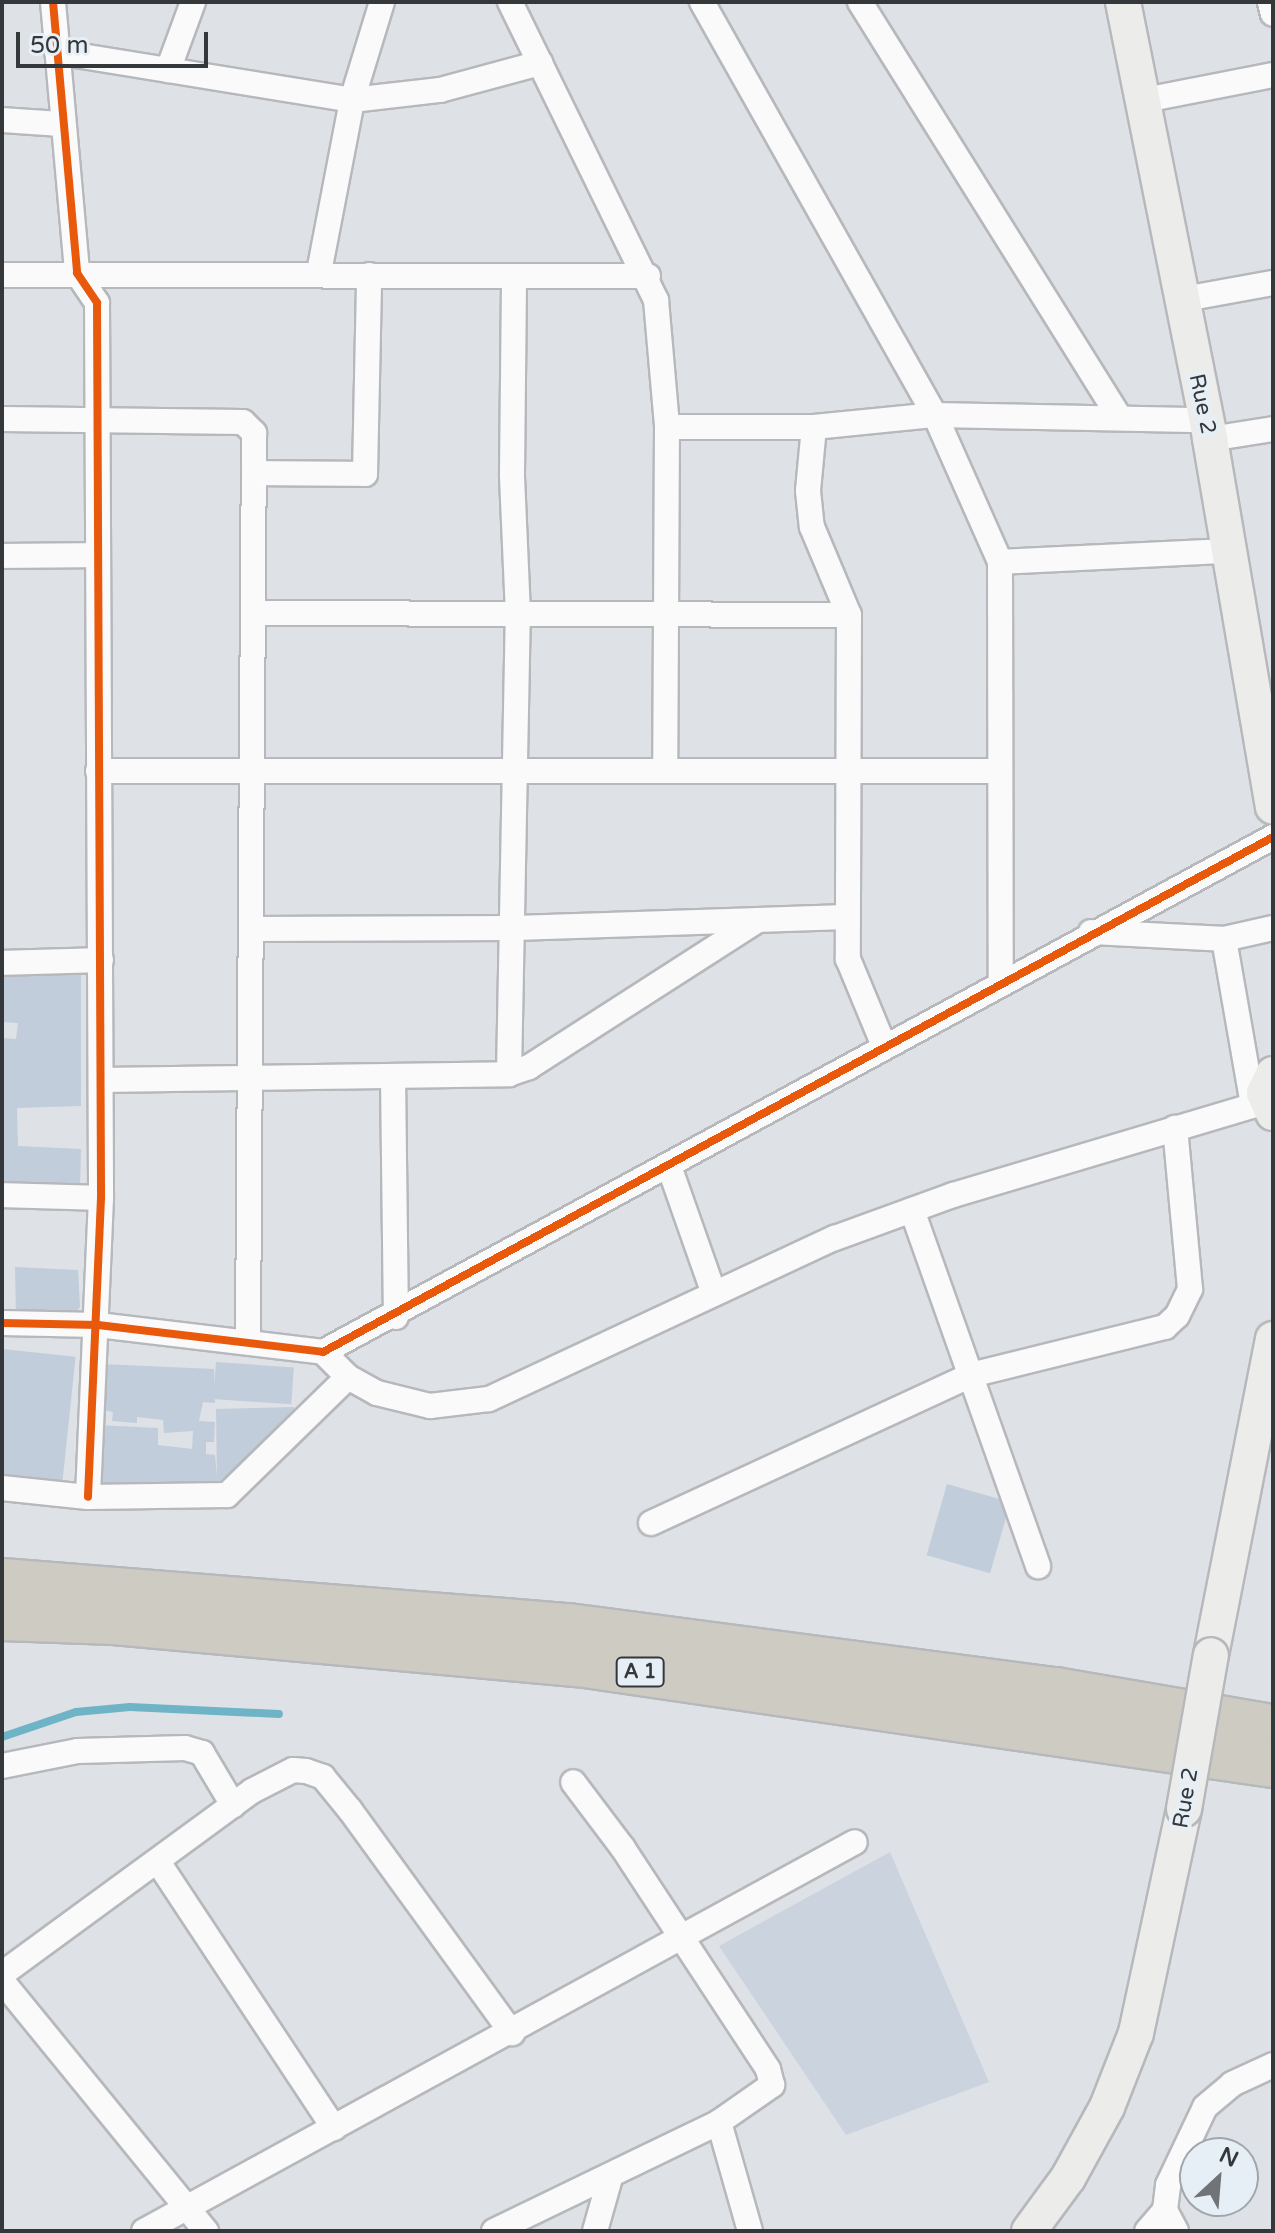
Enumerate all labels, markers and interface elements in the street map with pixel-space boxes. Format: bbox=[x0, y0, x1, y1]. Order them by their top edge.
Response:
scale bar bbox=[20, 16, 212, 66]
text: 50 m bbox=[30, 31, 88, 60]
street label: Rue 2 bbox=[1183, 371, 1221, 437]
road number: A 1 bbox=[614, 1656, 666, 1688]
street label: Rue 2 bbox=[1168, 1766, 1204, 1830]
north arrow bbox=[1179, 2137, 1259, 2217]
text: N bbox=[1215, 2142, 1242, 2173]

